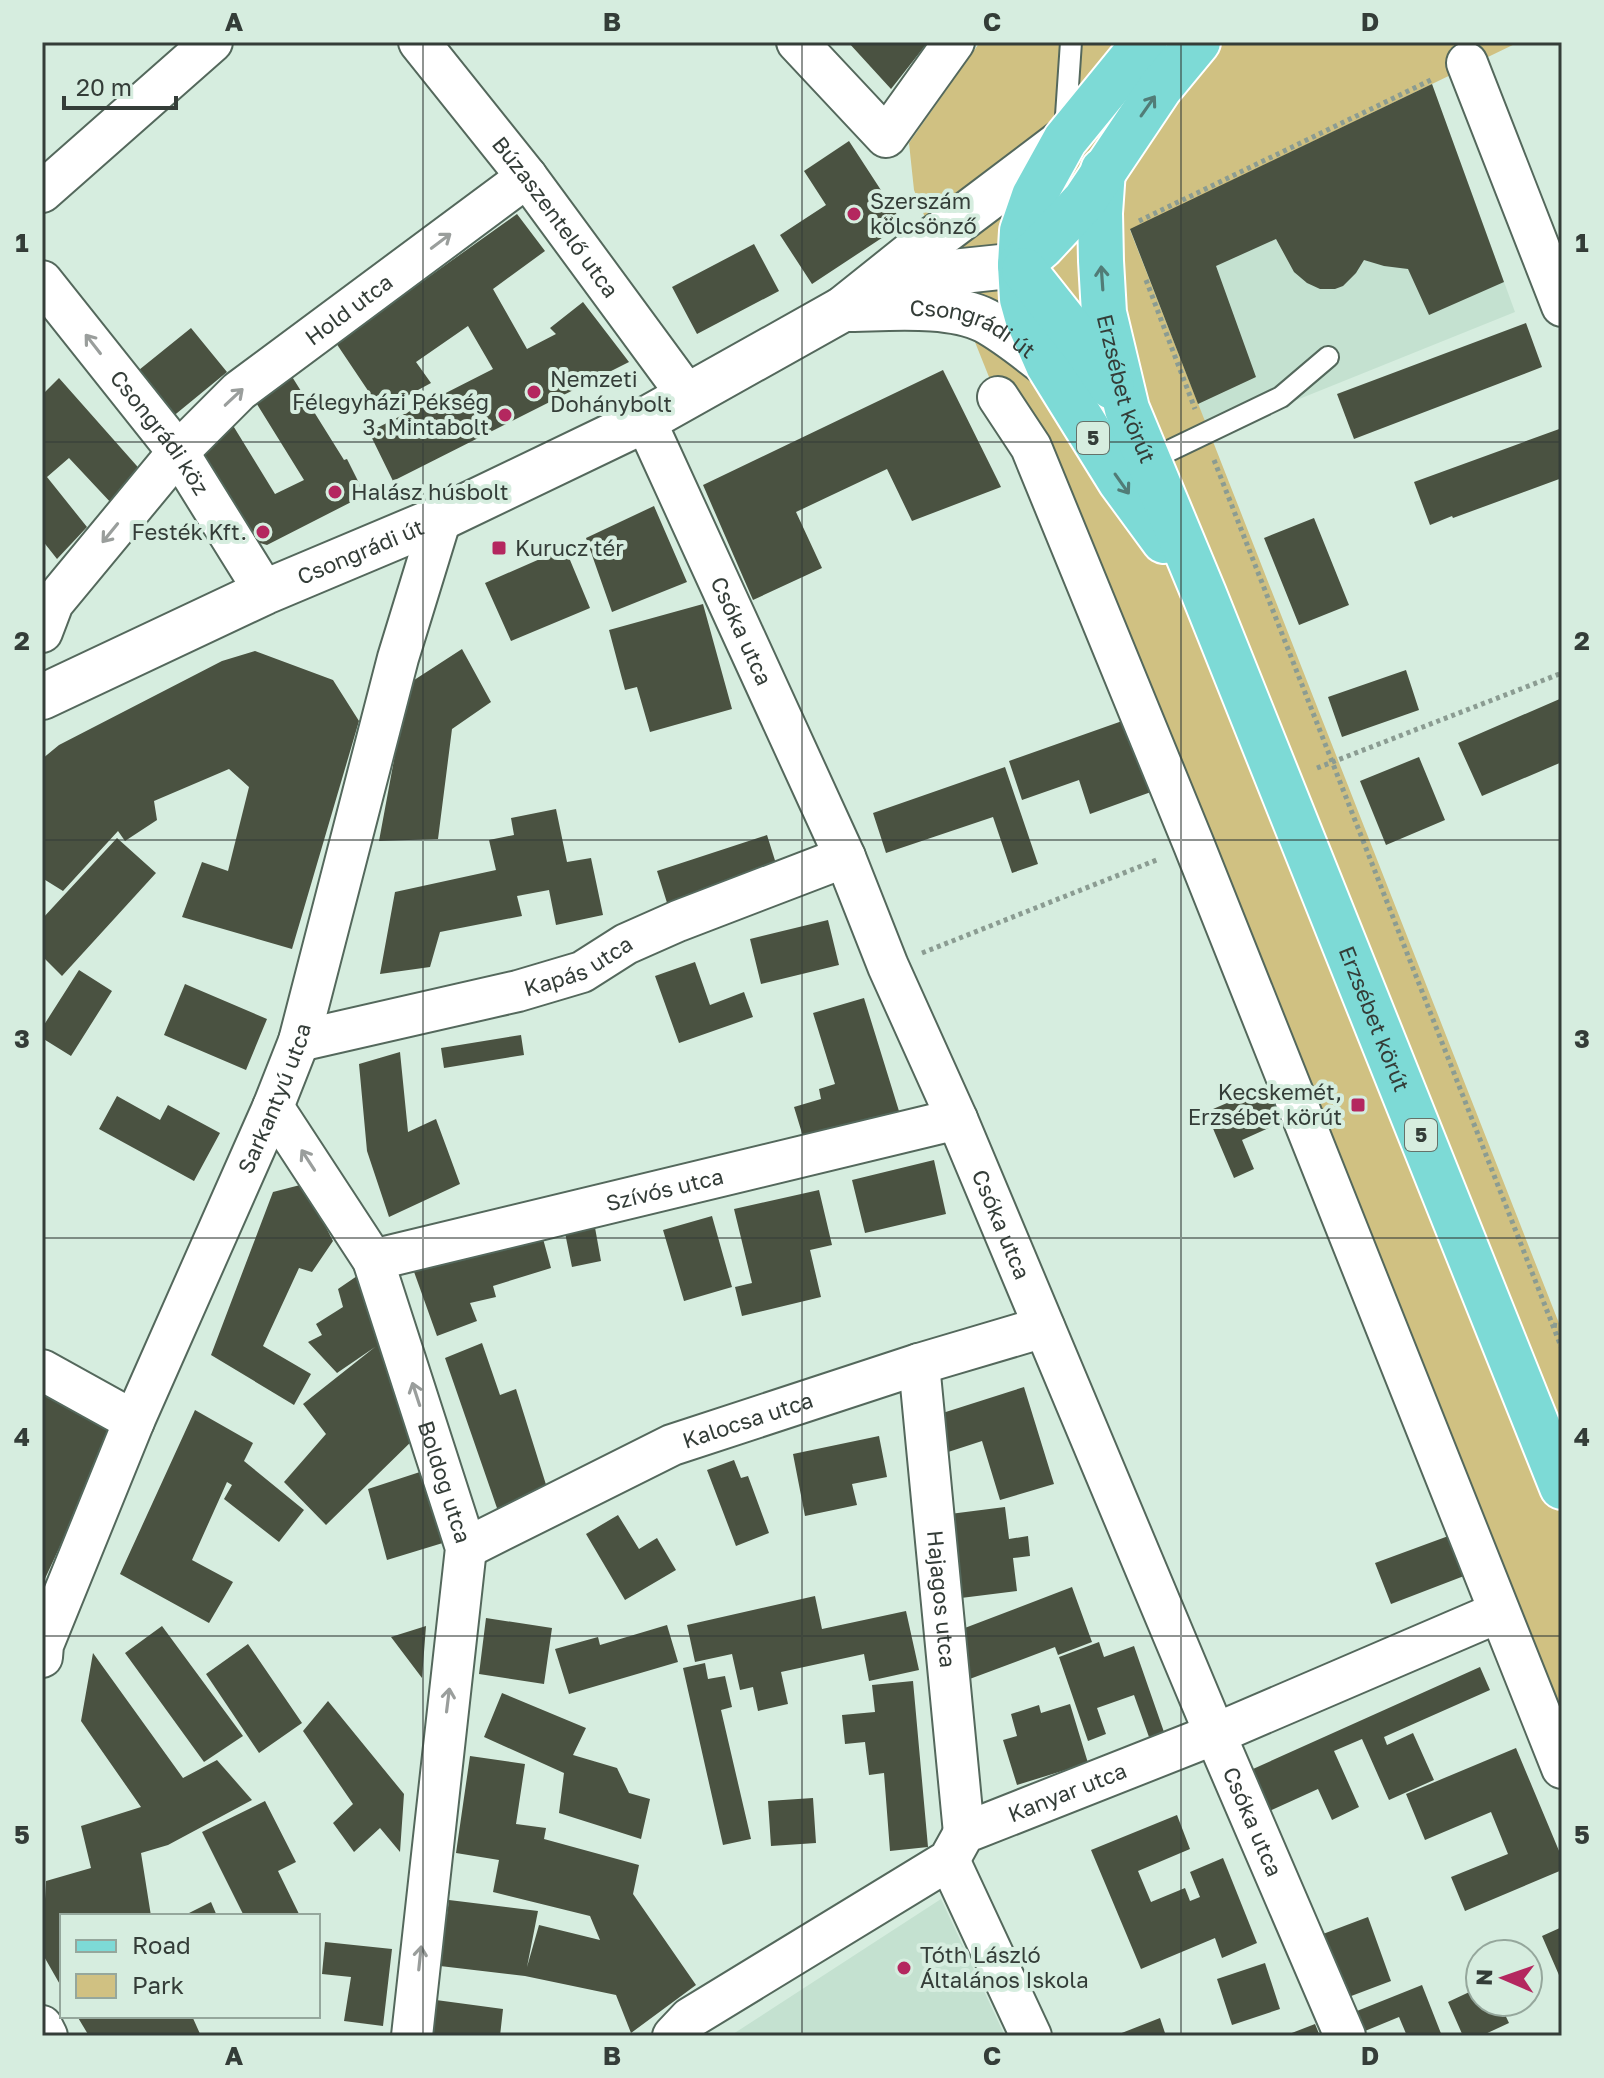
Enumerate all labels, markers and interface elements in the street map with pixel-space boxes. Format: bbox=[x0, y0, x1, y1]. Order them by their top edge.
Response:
text: A bbox=[225, 6, 244, 37]
text: B bbox=[603, 6, 621, 37]
text: C bbox=[983, 6, 1001, 37]
text: D bbox=[1361, 6, 1379, 37]
scale bar bbox=[64, 60, 176, 110]
text: 20 m bbox=[76, 72, 132, 101]
one-way arrow bbox=[1140, 95, 1156, 117]
street label: Búzaszentelő utca bbox=[487, 131, 625, 303]
place label: Szerszám kölcsönző bbox=[870, 187, 977, 239]
marker: Szerszám kölcsönző bbox=[845, 205, 863, 223]
text: 1 bbox=[15, 227, 29, 258]
text: 1 bbox=[1575, 227, 1589, 258]
one-way arrow bbox=[430, 233, 452, 249]
one-way arrow bbox=[1094, 265, 1109, 291]
street label: Hold utca bbox=[299, 268, 398, 350]
street label: Csongrádi út bbox=[909, 294, 1041, 364]
street label: Erzsébet körút bbox=[1092, 311, 1162, 467]
one-way arrow bbox=[84, 334, 102, 355]
street label: Csongrádi köz bbox=[105, 364, 215, 500]
place label: Nemzeti Dohánybolt bbox=[550, 365, 672, 417]
marker: Nemzeti Dohánybolt bbox=[525, 383, 543, 401]
place label: Félegyházi Pékség 3. Mintabolt bbox=[292, 388, 489, 440]
one-way arrow bbox=[223, 389, 243, 407]
marker: Félegyházi Pékség 3. Mintabolt bbox=[496, 406, 514, 424]
road number: 5 bbox=[1077, 422, 1109, 454]
one-way arrow bbox=[1114, 473, 1130, 495]
place label: Halász húsbolt bbox=[351, 478, 509, 505]
marker: Halász húsbolt bbox=[326, 483, 344, 501]
street label: Csongrádi út bbox=[293, 513, 428, 590]
place label: Festék Kft. bbox=[132, 518, 247, 545]
one-way arrow bbox=[101, 523, 119, 543]
marker: Festék Kft. bbox=[254, 523, 272, 541]
place label: Kurucz tér bbox=[515, 534, 624, 561]
marker: Kurucz tér bbox=[490, 539, 508, 557]
street label: Csóka utca bbox=[705, 572, 779, 689]
text: 2 bbox=[14, 625, 30, 656]
text: 2 bbox=[1574, 625, 1590, 656]
street label: Kapás utca bbox=[521, 929, 637, 1002]
street label: Erzsébet körút bbox=[1334, 942, 1416, 1095]
street label: Sarkantyú utca bbox=[231, 1020, 316, 1177]
text: 3 bbox=[14, 1023, 30, 1054]
text: 3 bbox=[1574, 1023, 1590, 1054]
place label: Kecskemét, Erzsébet körút bbox=[1188, 1078, 1342, 1130]
marker: Kecskemét, Erzsébet körút bbox=[1349, 1096, 1367, 1114]
road number: 5 bbox=[1405, 1119, 1437, 1151]
one-way arrow bbox=[299, 1149, 315, 1172]
street label: Szívós utca bbox=[603, 1162, 726, 1216]
street label: Csóka utca bbox=[967, 1165, 1037, 1283]
one-way arrow bbox=[408, 1382, 422, 1407]
street label: Kalocsa utca bbox=[679, 1386, 816, 1454]
street label: Boldog utca bbox=[413, 1417, 478, 1546]
text: 4 bbox=[14, 1421, 30, 1452]
text: 4 bbox=[1574, 1421, 1590, 1452]
street label: Hajagos utca bbox=[922, 1529, 962, 1669]
one-way arrow bbox=[441, 1688, 456, 1713]
street label: Kanyar utca bbox=[1004, 1756, 1130, 1827]
street label: Csóka utca bbox=[1218, 1763, 1289, 1880]
text: 5 bbox=[14, 1819, 30, 1850]
text: 5 bbox=[1574, 1819, 1590, 1850]
legend bbox=[60, 1914, 320, 2018]
text: Road bbox=[132, 1930, 191, 1959]
north arrow bbox=[1464, 1938, 1544, 2018]
place label: Tóth László Általános Iskola bbox=[920, 1941, 1089, 1993]
one-way arrow bbox=[412, 1946, 427, 1972]
marker: Tóth László Általános Iskola bbox=[895, 1959, 913, 1977]
text: N bbox=[1470, 1968, 1497, 1986]
text: Park bbox=[132, 1970, 184, 1999]
text: A bbox=[225, 2040, 244, 2071]
text: B bbox=[603, 2040, 621, 2071]
text: C bbox=[983, 2040, 1001, 2071]
text: D bbox=[1361, 2040, 1379, 2071]

